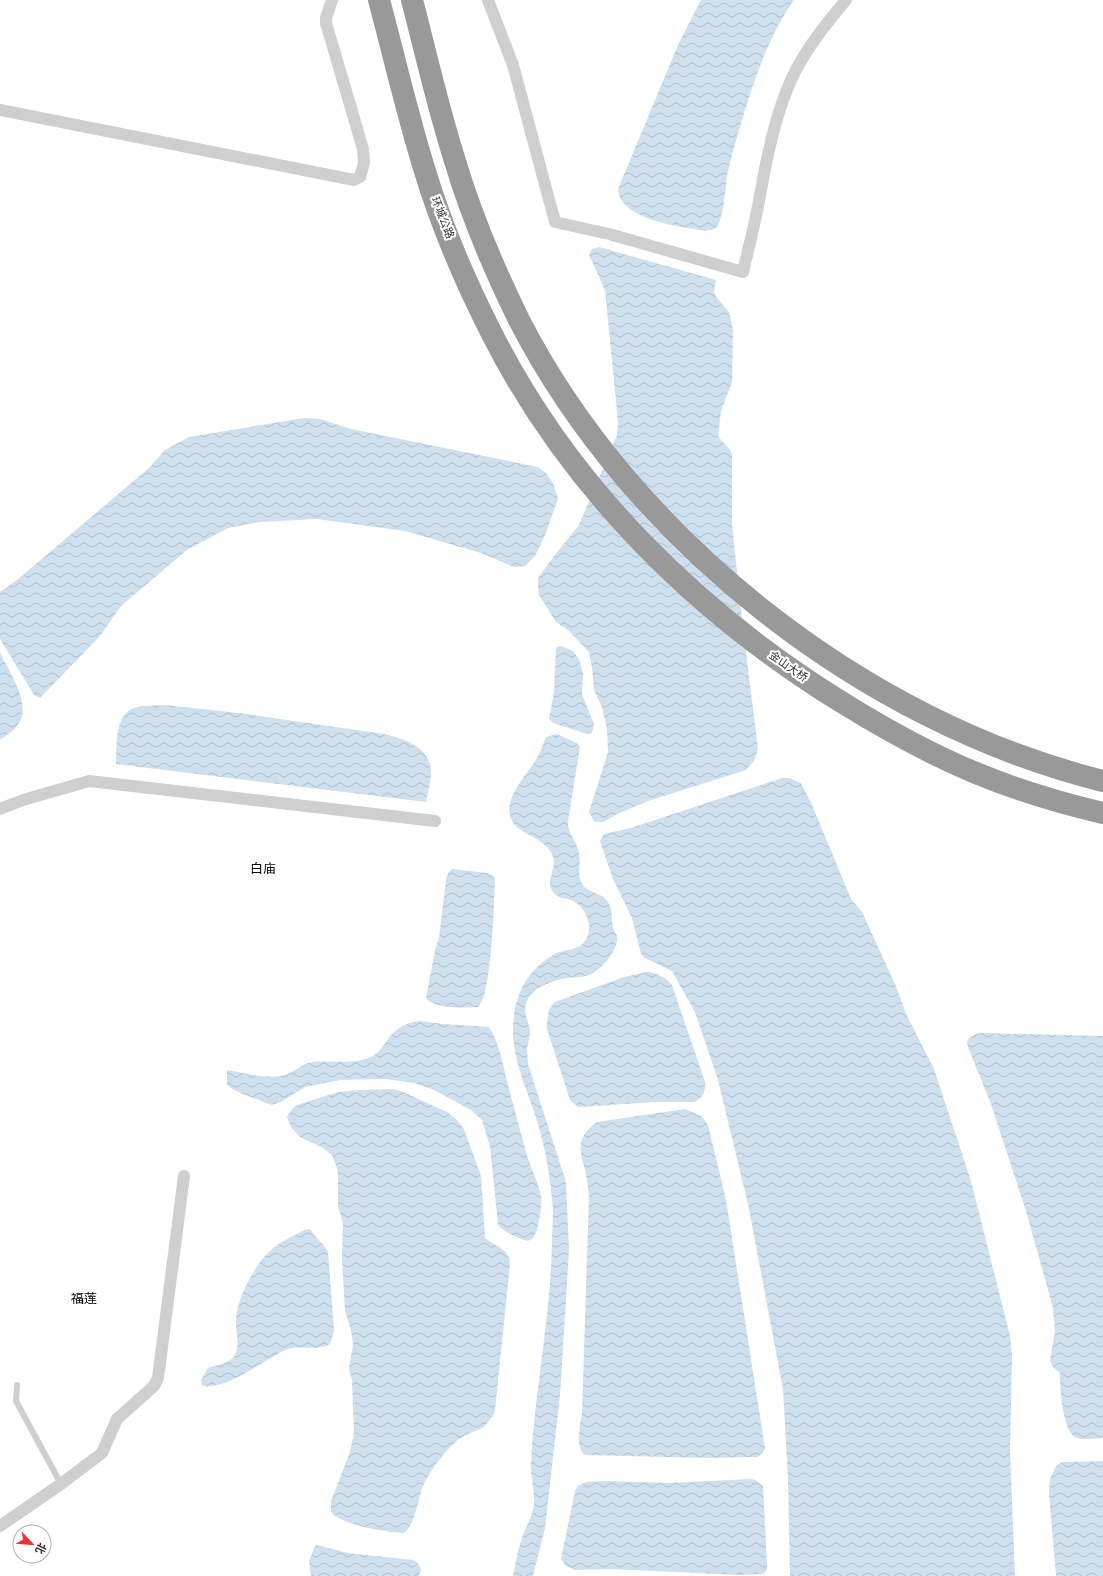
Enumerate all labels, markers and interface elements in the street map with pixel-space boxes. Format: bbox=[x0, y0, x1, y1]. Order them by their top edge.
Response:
street label: 环城公路 bbox=[428, 195, 456, 241]
street label: 金山大桥 bbox=[766, 649, 810, 685]
district label: 白庙 bbox=[250, 861, 276, 878]
district label: 福莲 bbox=[71, 1292, 97, 1308]
north arrow bbox=[12, 1524, 52, 1564]
text: 北 bbox=[31, 1540, 49, 1556]

